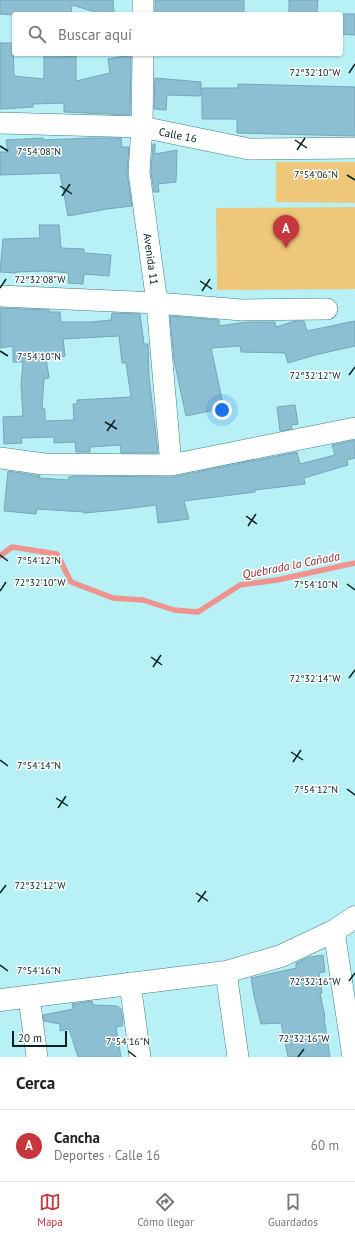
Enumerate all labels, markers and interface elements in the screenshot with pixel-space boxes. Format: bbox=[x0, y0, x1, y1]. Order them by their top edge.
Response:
search box bbox=[12, 12, 343, 56]
icon: search bbox=[26, 23, 48, 45]
text: Buscar aquí bbox=[58, 25, 132, 44]
text: 72°32'10"W bbox=[289, 66, 341, 79]
street label: Calle 16 bbox=[158, 124, 198, 146]
text: 7°54'08"N bbox=[17, 145, 61, 158]
text: 7°54'06"N bbox=[294, 168, 338, 181]
pin: A bbox=[273, 215, 299, 248]
street label: Avenida 11 bbox=[140, 232, 162, 286]
text: 72°32'08"W bbox=[14, 273, 66, 286]
text: 7°54'10"N bbox=[17, 350, 61, 363]
text: 72°32'12"W bbox=[289, 369, 341, 382]
your location bbox=[212, 400, 232, 420]
water label: Quebrada la Cañada bbox=[241, 548, 341, 582]
text: 7°54'12"N bbox=[17, 554, 61, 567]
text: 72°32'10"W bbox=[14, 576, 66, 589]
text: 7°54'10"N bbox=[294, 578, 338, 591]
text: 72°32'14"W bbox=[289, 672, 341, 685]
text: 7°54'14"N bbox=[17, 759, 61, 772]
text: 7°54'12"N bbox=[294, 783, 338, 796]
text: 72°32'12"W bbox=[14, 879, 66, 892]
text: 7°54'16"N bbox=[17, 964, 61, 977]
text: 72°32'16"W bbox=[289, 975, 341, 988]
scale bar bbox=[12, 1029, 67, 1048]
text: 20 m bbox=[18, 1031, 42, 1045]
text: 72°32'16"W bbox=[278, 1032, 330, 1045]
text: 7°54'16"N bbox=[106, 1035, 150, 1048]
text: Cerca bbox=[16, 1072, 55, 1094]
text: Cancha bbox=[54, 1128, 100, 1147]
text: A bbox=[25, 1137, 33, 1154]
text: 60 m bbox=[311, 1137, 339, 1154]
text: Deportes · Calle 16 bbox=[54, 1147, 160, 1164]
tab: Mapa bbox=[37, 1191, 63, 1229]
tab: Cómo llegar bbox=[137, 1191, 194, 1229]
tab: Guardados bbox=[268, 1191, 318, 1229]

